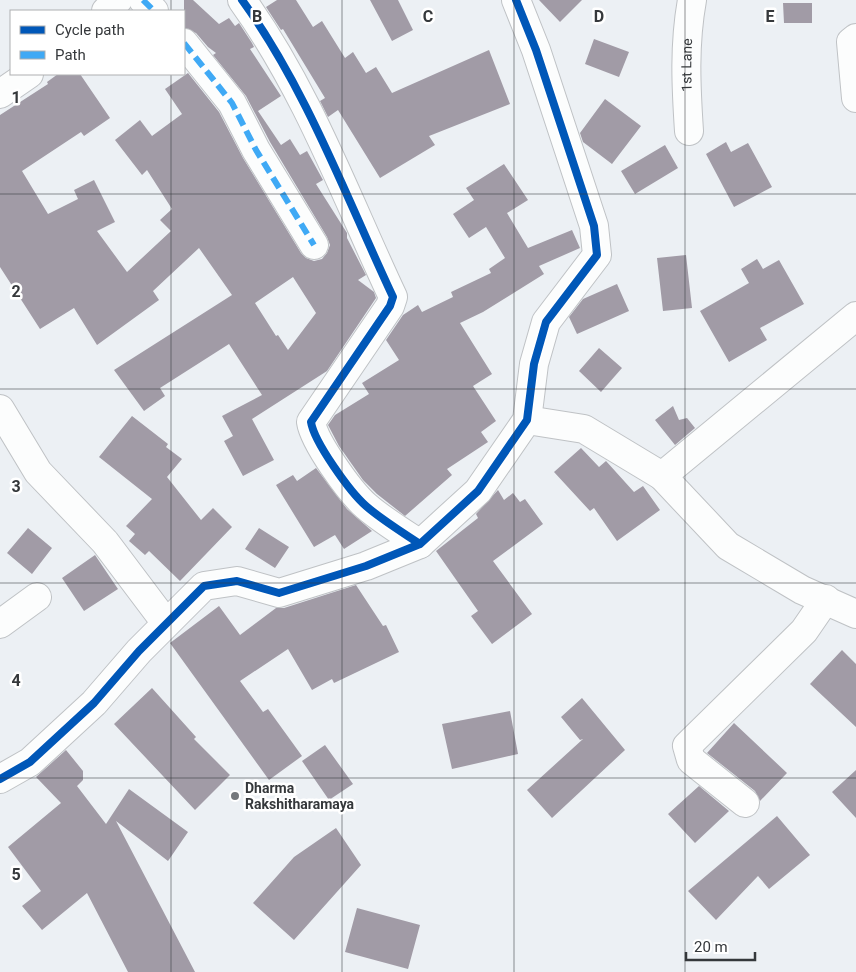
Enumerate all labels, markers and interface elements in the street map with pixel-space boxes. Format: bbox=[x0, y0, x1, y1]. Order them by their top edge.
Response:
text: B bbox=[252, 7, 262, 26]
text: C bbox=[423, 7, 433, 26]
text: D bbox=[594, 7, 604, 26]
text: E bbox=[766, 7, 775, 26]
legend bbox=[10, 10, 185, 75]
text: Cycle path bbox=[55, 21, 125, 39]
street label: 1st Lane bbox=[678, 38, 695, 92]
text: Path bbox=[55, 46, 86, 64]
text: 1 bbox=[11, 88, 21, 107]
text: 2 bbox=[11, 282, 21, 301]
text: 3 bbox=[11, 477, 21, 496]
text: 4 bbox=[11, 671, 21, 690]
place label: Dharma Rakshitharamaya bbox=[245, 780, 355, 812]
marker: Dharma Rakshitharamaya bbox=[229, 790, 241, 802]
text: 5 bbox=[11, 865, 21, 884]
scale bar bbox=[686, 930, 755, 962]
text: 20 m bbox=[694, 938, 728, 956]

